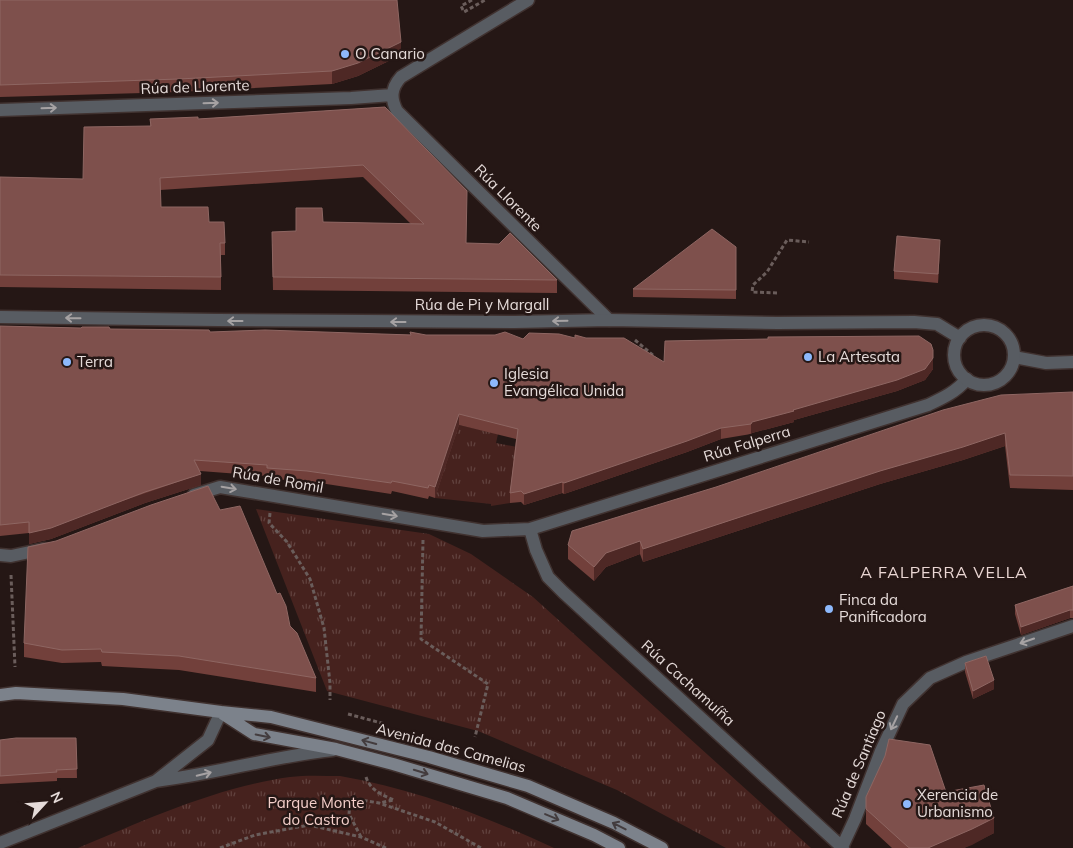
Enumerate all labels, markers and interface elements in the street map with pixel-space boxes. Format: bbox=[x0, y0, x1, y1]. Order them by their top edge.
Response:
place label: O Canario bbox=[355, 44, 425, 63]
marker: O Canario bbox=[339, 48, 351, 60]
street label: Rúa de Llorente bbox=[140, 75, 250, 98]
one-way arrow bbox=[203, 98, 219, 107]
one-way arrow bbox=[40, 104, 56, 113]
street label: Rúa Llorente bbox=[471, 160, 546, 235]
street label: Rúa de Pi y Margall bbox=[415, 295, 549, 314]
one-way arrow bbox=[65, 313, 82, 323]
one-way arrow bbox=[228, 316, 244, 325]
one-way arrow bbox=[552, 316, 568, 326]
one-way arrow bbox=[390, 317, 406, 327]
place label: La Artesata bbox=[818, 347, 900, 366]
marker: La Artesata bbox=[802, 351, 814, 363]
place label: Terra bbox=[77, 352, 113, 371]
marker: Terra bbox=[61, 356, 73, 368]
place label: Iglesia Evangélica Unida bbox=[504, 364, 624, 400]
marker: Iglesia Evangélica Unida bbox=[488, 377, 500, 389]
street label: Rúa Falperra bbox=[701, 421, 792, 466]
street label: Rúa de Romil bbox=[231, 462, 325, 497]
one-way arrow bbox=[221, 484, 237, 494]
one-way arrow bbox=[381, 511, 397, 521]
district label: A FALPERRA VELLA bbox=[860, 562, 1028, 582]
place label: Finca da Panificadora bbox=[839, 590, 927, 626]
marker: Finca da Panificadora bbox=[823, 603, 835, 615]
street label: Rúa Cachamuíña bbox=[638, 636, 739, 730]
one-way arrow bbox=[1020, 637, 1035, 646]
street label: Rúa de Santiago bbox=[827, 707, 890, 821]
one-way arrow bbox=[888, 715, 898, 730]
street label: Avenida das Camelias bbox=[374, 718, 528, 777]
one-way arrow bbox=[255, 731, 271, 741]
one-way arrow bbox=[362, 736, 378, 746]
one-way arrow bbox=[413, 768, 429, 778]
one-way arrow bbox=[196, 769, 212, 778]
north arrow bbox=[20, 778, 70, 828]
place label: Xerencia de Urbanismo bbox=[917, 785, 998, 821]
text: N bbox=[46, 789, 67, 806]
park label: Parque Monte do Castro bbox=[267, 793, 365, 829]
marker: Xerencia de Urbanismo bbox=[901, 798, 913, 810]
one-way arrow bbox=[544, 812, 559, 822]
one-way arrow bbox=[612, 820, 627, 830]

